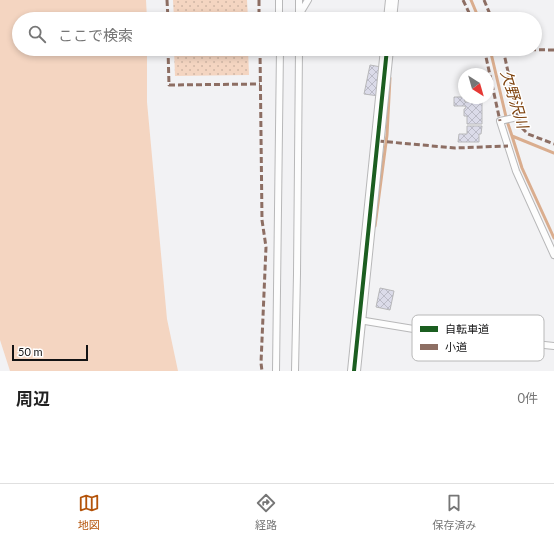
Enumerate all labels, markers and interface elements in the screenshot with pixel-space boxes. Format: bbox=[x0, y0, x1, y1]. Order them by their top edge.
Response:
search box bbox=[12, 12, 542, 56]
icon: search bbox=[26, 23, 48, 45]
text: ここで検索 bbox=[58, 26, 133, 44]
north arrow bbox=[458, 68, 494, 104]
water label: 欠野沢川 bbox=[498, 68, 533, 132]
legend bbox=[412, 315, 544, 361]
text: 自転車道 bbox=[445, 322, 489, 335]
text: 小道 bbox=[445, 340, 467, 353]
scale bar bbox=[12, 343, 88, 362]
text: 50 m bbox=[18, 345, 43, 358]
text: 周辺 bbox=[16, 388, 50, 409]
text: 0件 bbox=[517, 390, 538, 406]
tab: 地図 bbox=[78, 492, 100, 532]
tab: 経路 bbox=[255, 492, 277, 532]
tab: 保存済み bbox=[432, 492, 476, 532]

